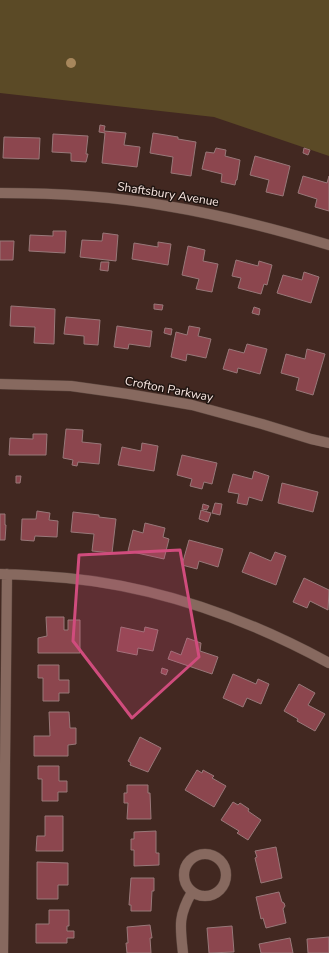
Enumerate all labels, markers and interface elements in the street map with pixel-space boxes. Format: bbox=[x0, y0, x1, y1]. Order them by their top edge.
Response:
street label: Shaftsbury Avenue bbox=[116, 178, 220, 210]
street label: Crofton Parkway bbox=[124, 373, 215, 406]

